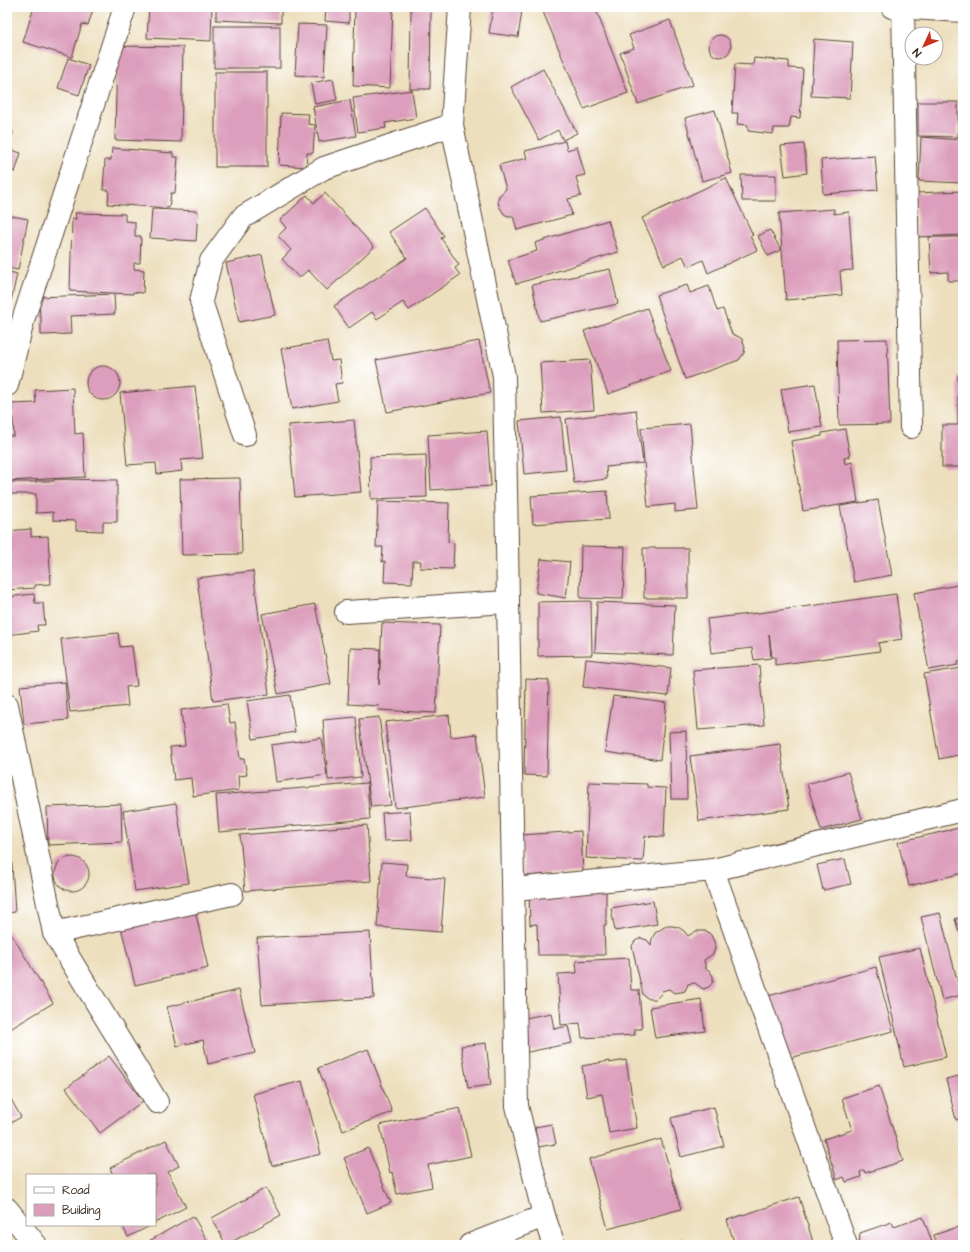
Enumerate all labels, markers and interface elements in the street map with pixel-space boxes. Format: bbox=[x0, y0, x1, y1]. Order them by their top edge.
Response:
north arrow bbox=[904, 26, 944, 66]
text: N bbox=[909, 45, 925, 60]
legend bbox=[26, 1174, 156, 1226]
text: Road bbox=[62, 1182, 90, 1199]
text: Building bbox=[62, 1202, 100, 1220]

